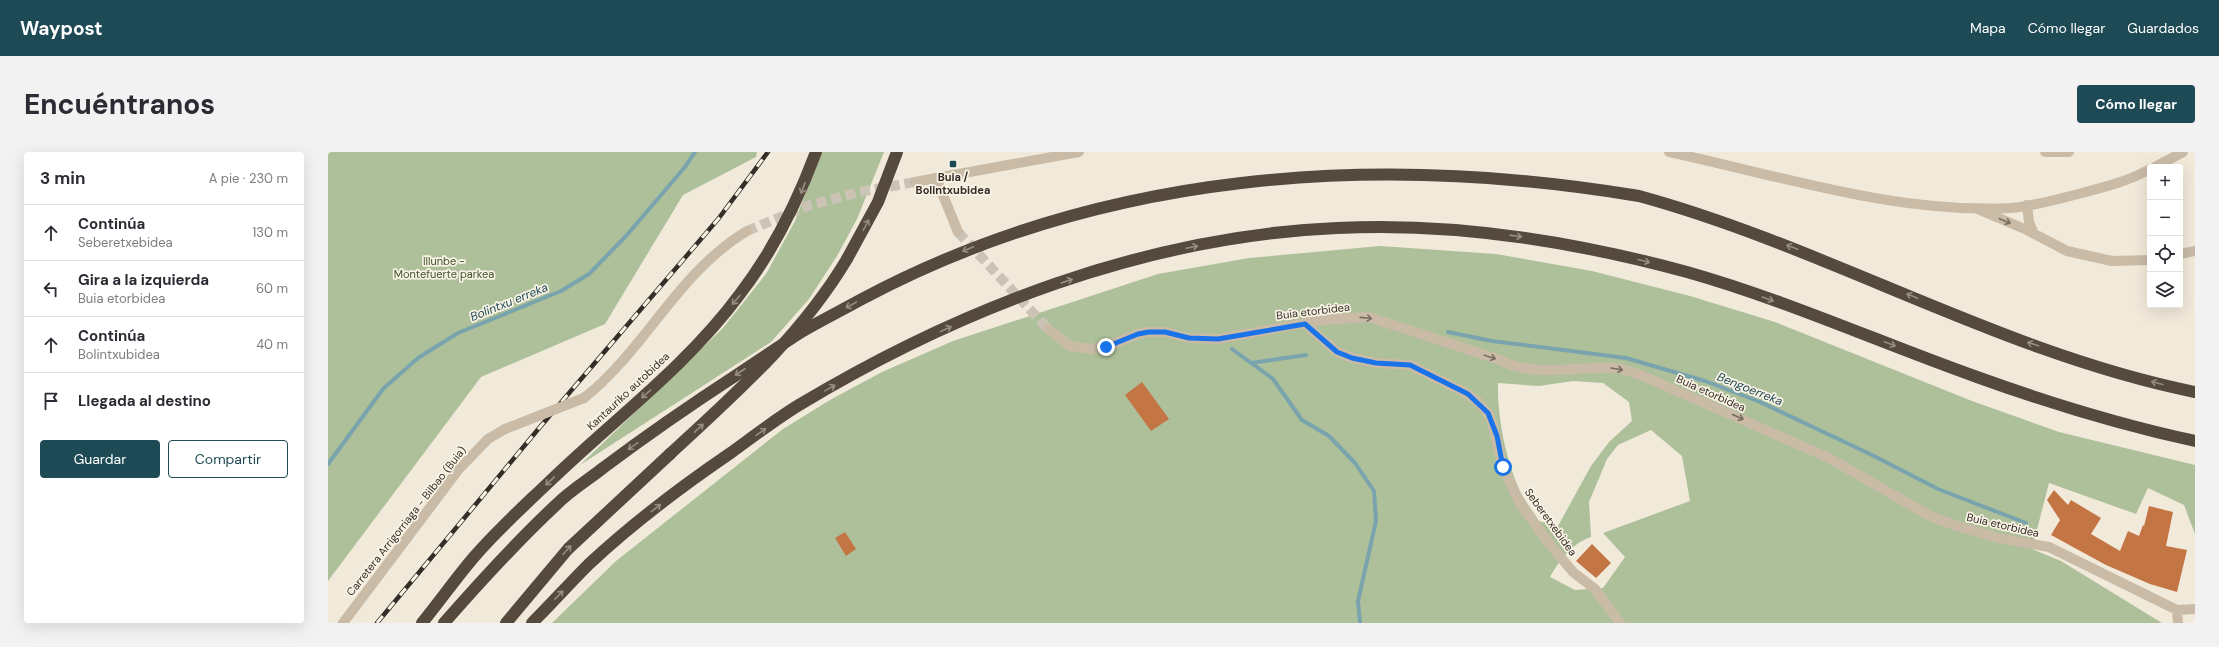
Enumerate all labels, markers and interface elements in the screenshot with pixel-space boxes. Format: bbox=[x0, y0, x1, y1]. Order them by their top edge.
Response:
text: Waypost bbox=[20, 16, 103, 41]
text: Mapa bbox=[1970, 19, 2006, 37]
text: Cómo llegar bbox=[2028, 19, 2105, 37]
text: Guardados bbox=[2127, 19, 2199, 37]
button: Cómo llegar bbox=[2077, 85, 2195, 123]
text: Encuéntranos bbox=[24, 86, 215, 123]
marker: Buia / Bolintxubidea bbox=[948, 159, 958, 169]
map controls bbox=[2147, 164, 2183, 308]
button: + bbox=[2147, 164, 2183, 200]
text: 3 min bbox=[40, 167, 85, 189]
text: A pie · 230 m bbox=[209, 170, 288, 187]
place label: Buia / Bolintxubidea bbox=[916, 170, 990, 197]
one-way arrow bbox=[798, 182, 806, 194]
button: − bbox=[2147, 200, 2183, 236]
text: Continúa bbox=[78, 214, 145, 234]
one-way arrow bbox=[1998, 217, 2010, 225]
one-way arrow bbox=[862, 219, 870, 231]
icon: ahead bbox=[40, 222, 62, 244]
text: 130 m bbox=[252, 224, 288, 241]
one-way arrow bbox=[1509, 232, 1522, 240]
text: Seberetxebidea bbox=[78, 234, 173, 251]
button: locate bbox=[2147, 236, 2183, 272]
one-way arrow bbox=[1185, 242, 1198, 250]
one-way arrow bbox=[1786, 243, 1798, 251]
one-way arrow bbox=[963, 246, 975, 253]
park label: Illunbe - Montefuerte parkea bbox=[394, 254, 494, 281]
one-way arrow bbox=[1637, 258, 1650, 265]
text: Gira a la izquierda bbox=[78, 270, 209, 290]
button: layers bbox=[2147, 272, 2183, 308]
one-way arrow bbox=[1060, 277, 1073, 284]
icon: left bbox=[40, 278, 62, 300]
water label: Bolintxu erreka bbox=[468, 279, 551, 325]
text: 60 m bbox=[256, 280, 288, 297]
text: Buia etorbidea bbox=[78, 290, 165, 307]
one-way arrow bbox=[1907, 292, 1919, 300]
one-way arrow bbox=[731, 294, 740, 305]
one-way arrow bbox=[1761, 296, 1774, 303]
street label: Buia etorbidea bbox=[1275, 300, 1351, 322]
one-way arrow bbox=[845, 302, 857, 309]
one-way arrow bbox=[1359, 314, 1372, 322]
one-way arrow bbox=[939, 325, 951, 332]
text: Continúa bbox=[78, 326, 145, 346]
icon: ahead bbox=[40, 334, 62, 356]
text: 40 m bbox=[256, 336, 288, 353]
route end bbox=[1097, 338, 1115, 356]
one-way arrow bbox=[2027, 340, 2039, 348]
one-way arrow bbox=[1883, 341, 1895, 349]
text: Bolintxubidea bbox=[78, 346, 160, 363]
street label: Kantauriko autobidea bbox=[584, 349, 672, 433]
one-way arrow bbox=[1483, 354, 1496, 361]
one-way arrow bbox=[1611, 366, 1624, 374]
one-way arrow bbox=[734, 369, 746, 377]
water label: Bengoerreka bbox=[1715, 369, 1786, 410]
street label: Buia etorbidea bbox=[1674, 372, 1748, 414]
one-way arrow bbox=[2151, 379, 2164, 386]
one-way arrow bbox=[824, 383, 836, 391]
one-way arrow bbox=[641, 389, 652, 398]
icon: arrive bbox=[40, 390, 62, 412]
text: Llegada al destino bbox=[78, 391, 211, 411]
one-way arrow bbox=[1731, 414, 1743, 422]
one-way arrow bbox=[694, 423, 704, 432]
one-way arrow bbox=[755, 428, 766, 436]
button: Guardar bbox=[40, 440, 160, 478]
button: Compartir bbox=[168, 440, 288, 478]
one-way arrow bbox=[628, 442, 639, 450]
street label: Carretera Arrigorriaga - Bilbao (Buia) bbox=[343, 443, 469, 599]
route start bbox=[1494, 458, 1512, 476]
one-way arrow bbox=[545, 476, 555, 486]
street label: Seberetxebidea bbox=[1522, 485, 1580, 559]
one-way arrow bbox=[651, 504, 662, 513]
street label: Buia etorbidea bbox=[1965, 510, 2041, 540]
one-way arrow bbox=[563, 545, 572, 556]
one-way arrow bbox=[555, 590, 564, 600]

